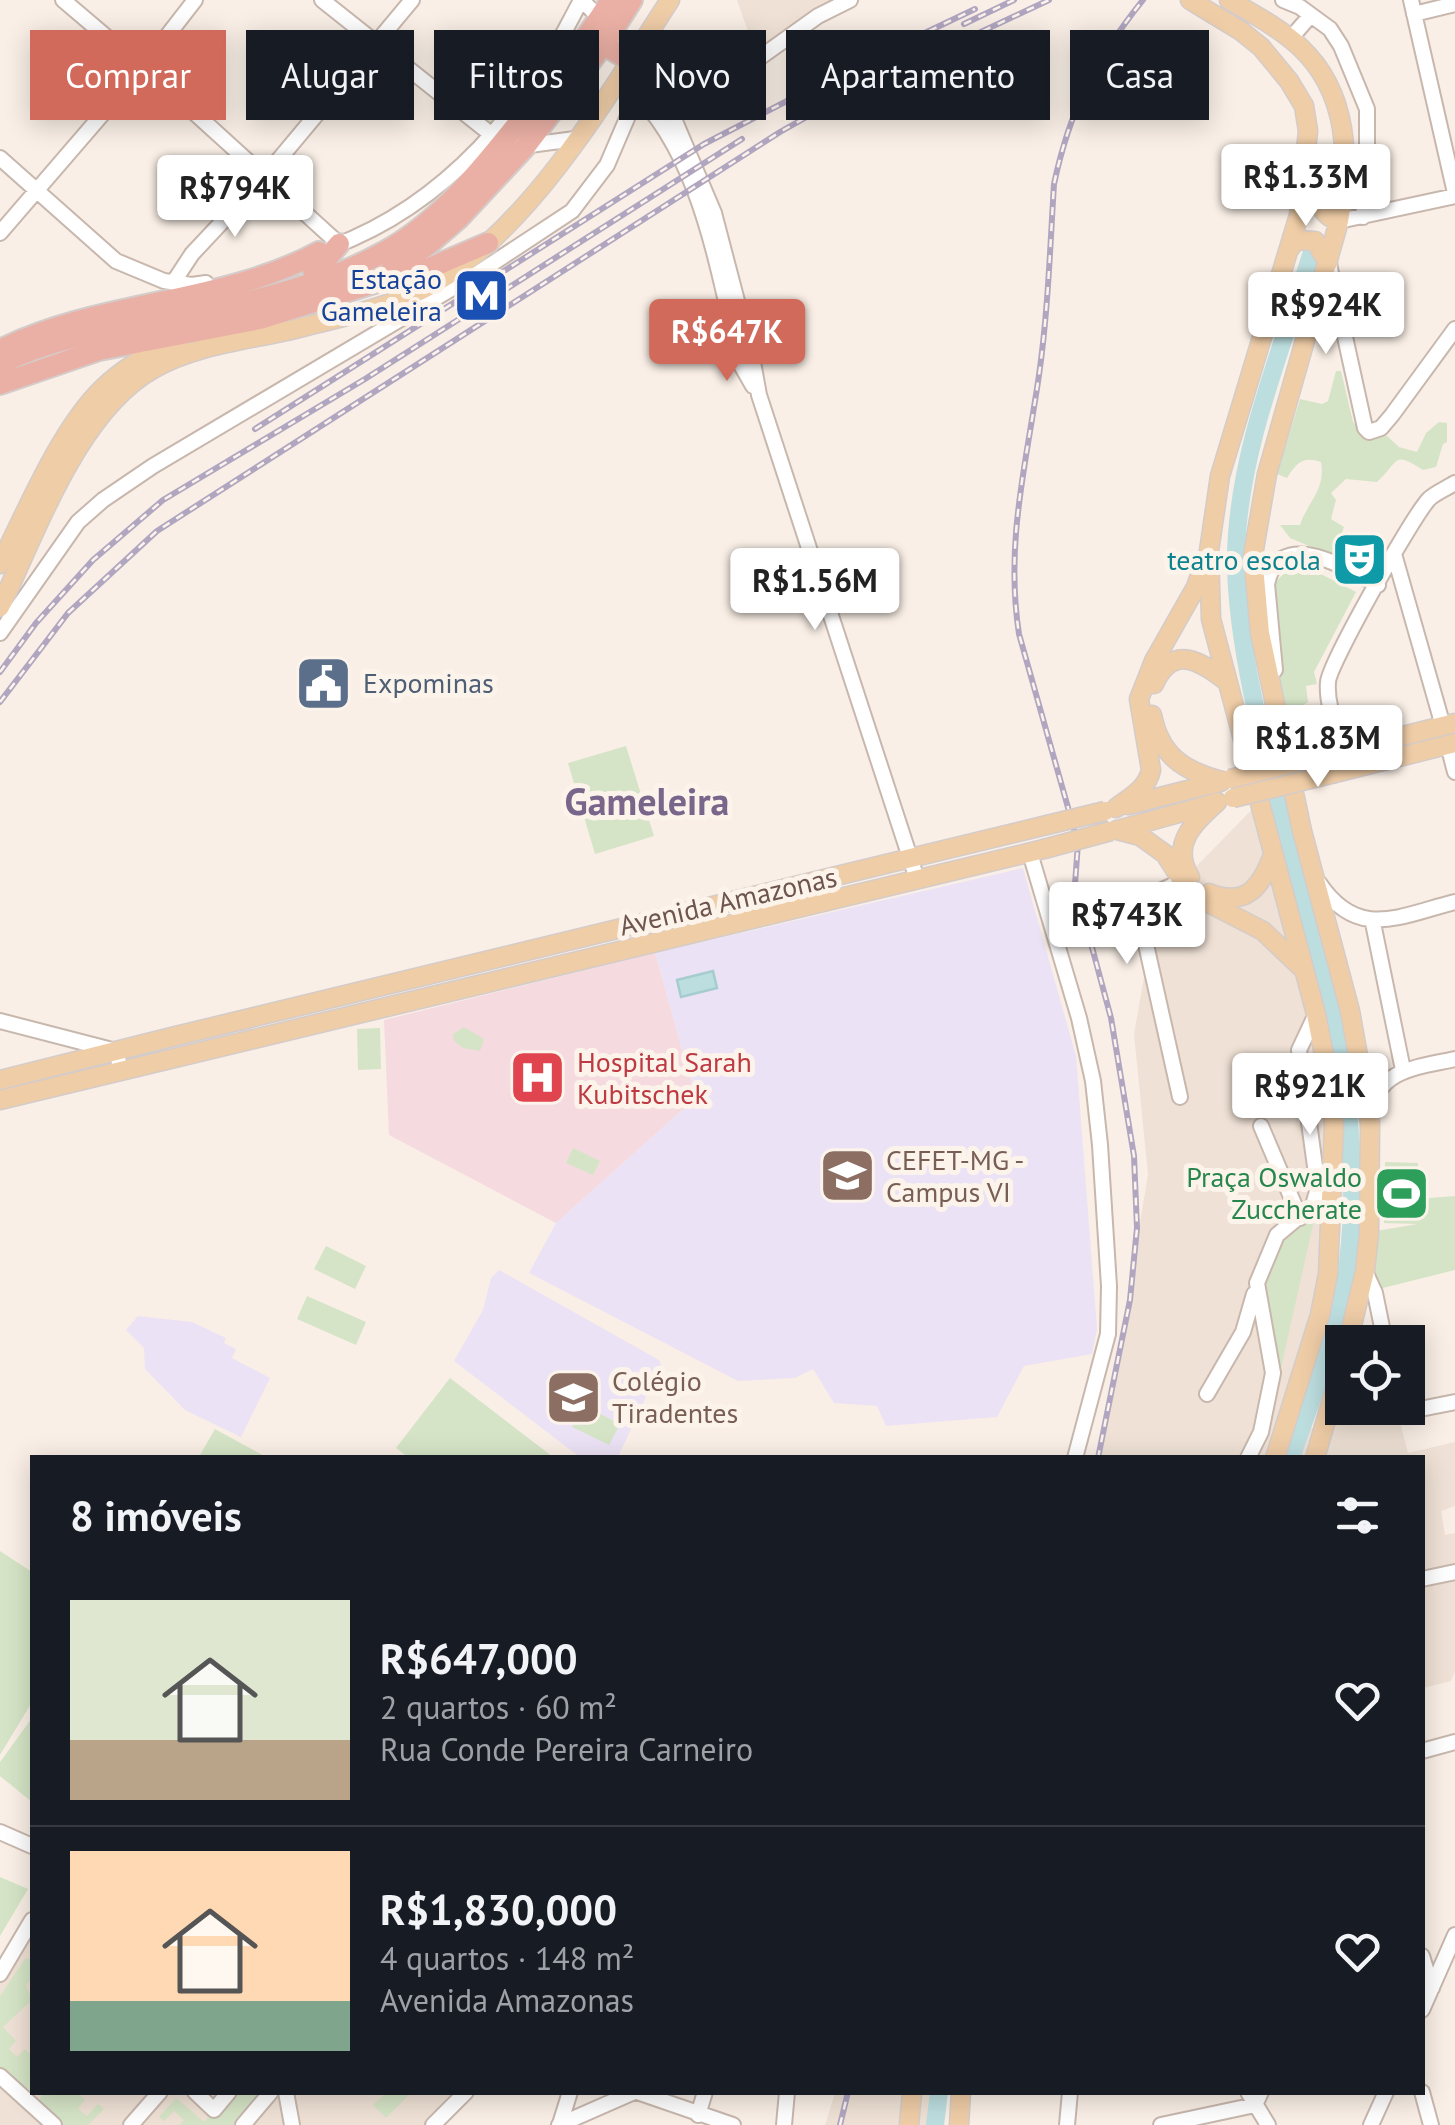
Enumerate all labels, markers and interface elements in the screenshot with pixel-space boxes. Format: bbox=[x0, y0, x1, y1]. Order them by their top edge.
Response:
chip: Comprar bbox=[30, 30, 226, 120]
chip: Alugar bbox=[246, 30, 414, 120]
chip: Filtros bbox=[434, 30, 599, 120]
chip: Novo bbox=[619, 30, 766, 120]
chip: Apartamento bbox=[786, 30, 1050, 120]
chip: Casa bbox=[1070, 30, 1209, 120]
pin: R$1.33M bbox=[1214, 144, 1398, 229]
pin: R$794K bbox=[154, 155, 316, 240]
text: R$1.33M bbox=[1243, 155, 1369, 197]
text: R$794K bbox=[179, 166, 291, 208]
place label: Estação Gameleira bbox=[321, 260, 442, 329]
metro station icon: Estação Gameleira bbox=[451, 265, 511, 325]
pin: R$924K bbox=[1245, 272, 1407, 357]
text: R$924K bbox=[1270, 283, 1382, 325]
pin: R$647K bbox=[646, 299, 808, 384]
text: R$647K bbox=[671, 310, 783, 352]
theatre icon: teatro escola bbox=[1330, 530, 1390, 590]
place label: teatro escola bbox=[1167, 541, 1321, 578]
pin: R$1.56M bbox=[723, 548, 907, 633]
text: R$1.56M bbox=[752, 559, 878, 601]
public building icon: Expominas bbox=[294, 653, 354, 713]
place label: Expominas bbox=[363, 664, 494, 701]
pin: R$1.83M bbox=[1226, 705, 1410, 790]
text: R$1.83M bbox=[1255, 716, 1381, 758]
district label: Gameleira bbox=[565, 776, 729, 825]
street label: Avenida Amazonas bbox=[615, 857, 840, 944]
pin: R$743K bbox=[1046, 882, 1208, 967]
text: R$743K bbox=[1071, 893, 1183, 935]
place label: Hospital Sarah Kubitschek bbox=[577, 1043, 752, 1112]
hospital icon: Hospital Sarah Kubitschek bbox=[508, 1048, 568, 1108]
pin: R$921K bbox=[1229, 1053, 1391, 1138]
text: R$921K bbox=[1254, 1064, 1366, 1106]
place label: CEFET-MG - Campus VI bbox=[886, 1141, 1024, 1210]
school or university icon: CEFET-MG - Campus VI bbox=[817, 1146, 877, 1206]
place label: Praça Oswaldo Zuccherate bbox=[1186, 1158, 1362, 1227]
sports icon: Praça Oswaldo Zuccherate bbox=[1371, 1163, 1431, 1223]
map controls bbox=[1325, 1325, 1425, 1425]
button: locate bbox=[1325, 1325, 1425, 1425]
place label: Colégio Tiradentes bbox=[612, 1362, 738, 1431]
school or university icon: Colégio Tiradentes bbox=[543, 1367, 603, 1427]
text: 8 imóveis bbox=[70, 1488, 242, 1543]
icon: filters bbox=[1330, 1488, 1385, 1543]
text: R$647,000 bbox=[380, 1631, 578, 1686]
icon: home bbox=[150, 1640, 270, 1760]
icon: heart bbox=[1330, 1673, 1385, 1728]
text: 2 quartos · 60 m² bbox=[380, 1686, 617, 1728]
text: Rua Conde Pereira Carneiro bbox=[380, 1728, 753, 1770]
text: R$1,830,000 bbox=[380, 1882, 617, 1937]
icon: home bbox=[150, 1891, 270, 2011]
icon: heart bbox=[1330, 1924, 1385, 1979]
text: 4 quartos · 148 m² bbox=[380, 1937, 634, 1979]
text: Avenida Amazonas bbox=[380, 1979, 634, 2021]

